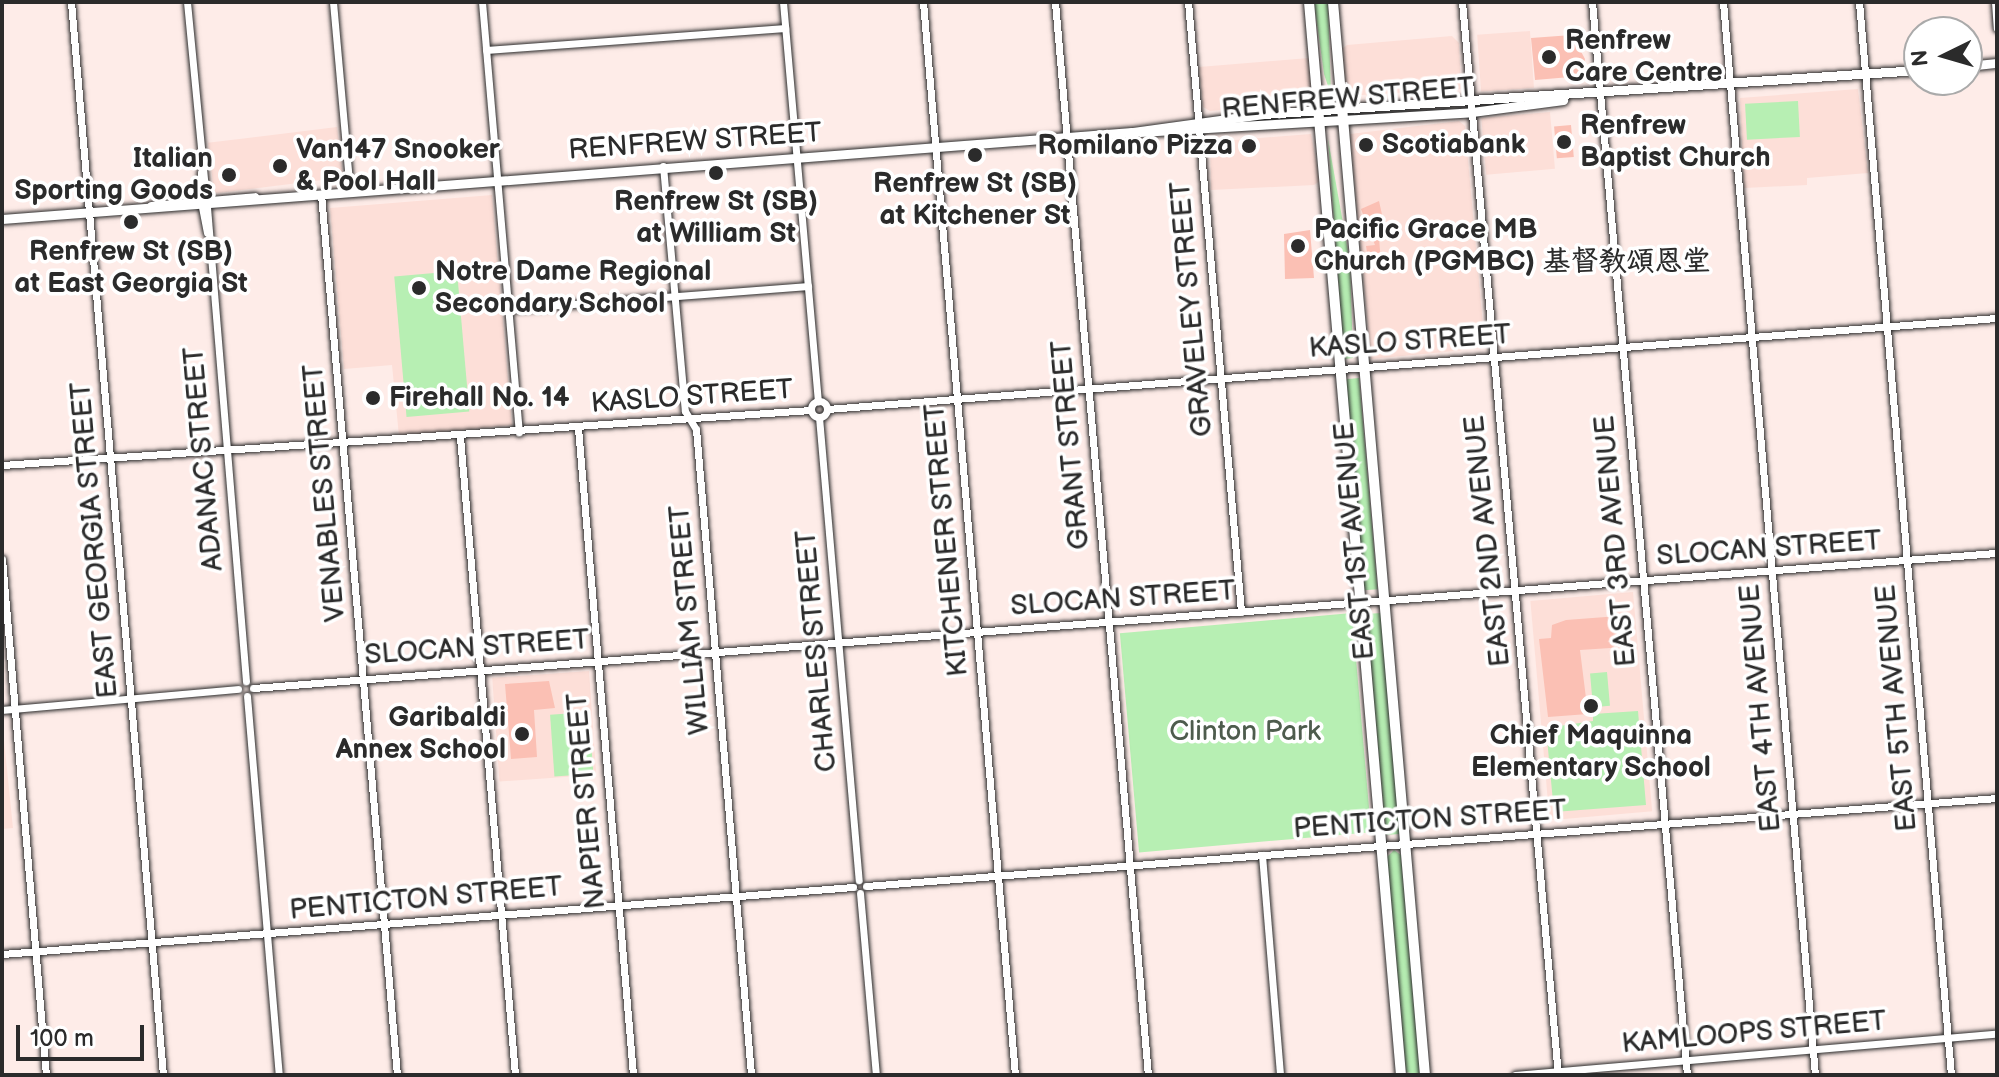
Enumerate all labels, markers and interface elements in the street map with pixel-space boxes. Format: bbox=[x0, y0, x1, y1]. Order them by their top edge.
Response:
north arrow bbox=[1903, 16, 1983, 96]
place label: Renfrew Care Centre bbox=[1565, 24, 1723, 90]
marker: Renfrew Care Centre bbox=[1540, 48, 1558, 66]
text: N bbox=[1906, 49, 1935, 67]
street label: RENFREW STREET bbox=[1220, 71, 1476, 127]
place label: Renfrew Baptist Church bbox=[1580, 109, 1771, 175]
street label: RENFREW STREET bbox=[567, 116, 823, 168]
place label: Scotiabank bbox=[1382, 128, 1525, 162]
place label: Romilano Pizza bbox=[1038, 129, 1233, 163]
place label: Van147 Snooker & Pool Hall bbox=[296, 133, 500, 199]
marker: Renfrew Baptist Church bbox=[1555, 133, 1573, 151]
marker: Scotiabank bbox=[1357, 136, 1375, 154]
marker: Romilano Pizza bbox=[1240, 137, 1258, 155]
place label: Italian Sporting Goods bbox=[14, 142, 213, 208]
marker: Renfrew St (SB) at Kitchener St bbox=[966, 146, 984, 164]
marker: Van147 Snooker & Pool Hall bbox=[271, 157, 289, 175]
marker: Renfrew St (SB) at William St bbox=[707, 164, 725, 182]
marker: Italian Sporting Goods bbox=[220, 166, 238, 184]
place label: Renfrew St (SB) at Kitchener St bbox=[873, 167, 1077, 233]
street label: GRAVELEY STREET bbox=[1164, 180, 1220, 438]
place label: Renfrew St (SB) at William St bbox=[614, 185, 818, 251]
marker: Renfrew St (SB) at East Georgia St bbox=[122, 213, 140, 231]
place label: Pacific Grace MB Church (PGMBC) 基督教頌恩堂 bbox=[1314, 213, 1711, 279]
place label: Renfrew St (SB) at East Georgia St bbox=[14, 235, 248, 301]
marker: Pacific Grace MB Church (PGMBC) 基督教頌恩堂 bbox=[1289, 237, 1307, 255]
place label: Notre Dame Regional Secondary School bbox=[435, 255, 711, 321]
marker: Notre Dame Regional Secondary School bbox=[410, 279, 428, 297]
street label: KASLO STREET bbox=[1307, 318, 1513, 366]
street label: GRANT STREET bbox=[1045, 339, 1097, 551]
street label: ADANAC STREET bbox=[177, 345, 231, 573]
street label: VENABLES STREET bbox=[297, 363, 353, 623]
street label: KASLO STREET bbox=[589, 373, 795, 421]
street label: EAST GEORGIA STREET bbox=[64, 380, 126, 700]
place label: Firehall No. 14 bbox=[389, 381, 570, 415]
marker: Firehall No. 14 bbox=[364, 389, 382, 407]
street label: KITCHENER STREET bbox=[918, 402, 976, 678]
street label: EAST 2ND AVENUE bbox=[1458, 414, 1518, 668]
street label: EAST 3RD AVENUE bbox=[1588, 414, 1644, 668]
street label: EAST 1ST AVENUE bbox=[1328, 421, 1382, 661]
street label: WILLIAM STREET bbox=[663, 504, 717, 736]
street label: SLOCAN STREET bbox=[1655, 524, 1883, 574]
street label: CHARLES STREET bbox=[790, 528, 844, 774]
street label: SLOCAN STREET bbox=[1009, 574, 1237, 624]
street label: EAST 4TH AVENUE bbox=[1733, 583, 1789, 833]
street label: EAST 5TH AVENUE bbox=[1869, 583, 1925, 833]
street label: SLOCAN STREET bbox=[363, 623, 591, 673]
street label: NAPIER STREET bbox=[561, 691, 613, 911]
marker: Chief Maquinna Elementary School bbox=[1582, 697, 1600, 715]
place label: Garibaldi Annex School bbox=[336, 701, 506, 767]
park label: Clinton Park bbox=[1169, 715, 1321, 749]
place label: Chief Maquinna Elementary School bbox=[1471, 719, 1711, 785]
marker: Garibaldi Annex School bbox=[513, 725, 531, 743]
street label: PENTICTON STREET bbox=[1292, 794, 1568, 846]
street label: PENTICTON STREET bbox=[288, 870, 564, 928]
street label: KAMLOOPS STREET bbox=[1620, 1005, 1888, 1061]
scale bar bbox=[20, 1009, 148, 1059]
text: 100 m bbox=[30, 1024, 94, 1053]

